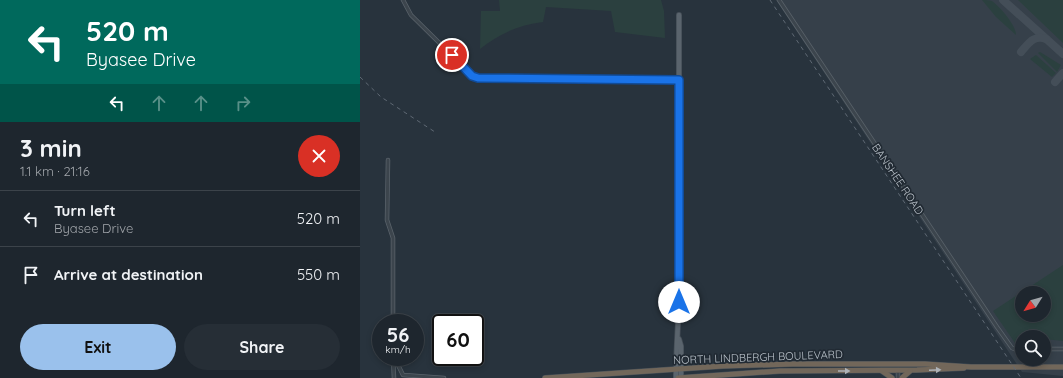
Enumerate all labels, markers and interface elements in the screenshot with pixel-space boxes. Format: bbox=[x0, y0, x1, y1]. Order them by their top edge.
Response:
text: 520 m bbox=[86, 13, 169, 48]
icon: left bbox=[20, 16, 72, 68]
pin bbox=[435, 38, 469, 72]
icon: arrive bbox=[441, 44, 463, 66]
text: Byasee Drive bbox=[86, 48, 196, 71]
icon: left bbox=[106, 92, 128, 114]
icon: ahead bbox=[148, 92, 170, 114]
icon: ahead bbox=[190, 92, 212, 114]
icon: right bbox=[232, 92, 254, 114]
text: 3 min bbox=[20, 133, 82, 163]
button: close bbox=[298, 135, 340, 177]
street label: BANSHEE ROAD bbox=[869, 141, 927, 217]
text: 1.1 km · 21:16 bbox=[20, 163, 90, 179]
text: Turn left bbox=[54, 201, 116, 220]
icon: left bbox=[20, 208, 42, 230]
text: 520 m bbox=[297, 209, 340, 228]
text: Byasee Drive bbox=[54, 220, 133, 236]
icon: arrive bbox=[20, 264, 42, 286]
text: Arrive at destination bbox=[54, 265, 203, 284]
text: 550 m bbox=[297, 265, 340, 284]
position arrow bbox=[658, 281, 700, 323]
north arrow bbox=[1015, 286, 1051, 322]
map controls bbox=[1015, 286, 1051, 366]
speed limit sign: 60 bbox=[432, 314, 484, 366]
text: 56 bbox=[387, 322, 409, 347]
button: Exit bbox=[20, 324, 176, 370]
button: Share bbox=[184, 324, 340, 370]
button: search bbox=[1015, 330, 1051, 366]
text: km/h bbox=[385, 343, 411, 356]
street label: NORTH LINDBERGH BOULEVARD bbox=[673, 347, 843, 367]
one-way arrow bbox=[929, 367, 942, 373]
one-way arrow bbox=[838, 368, 851, 374]

